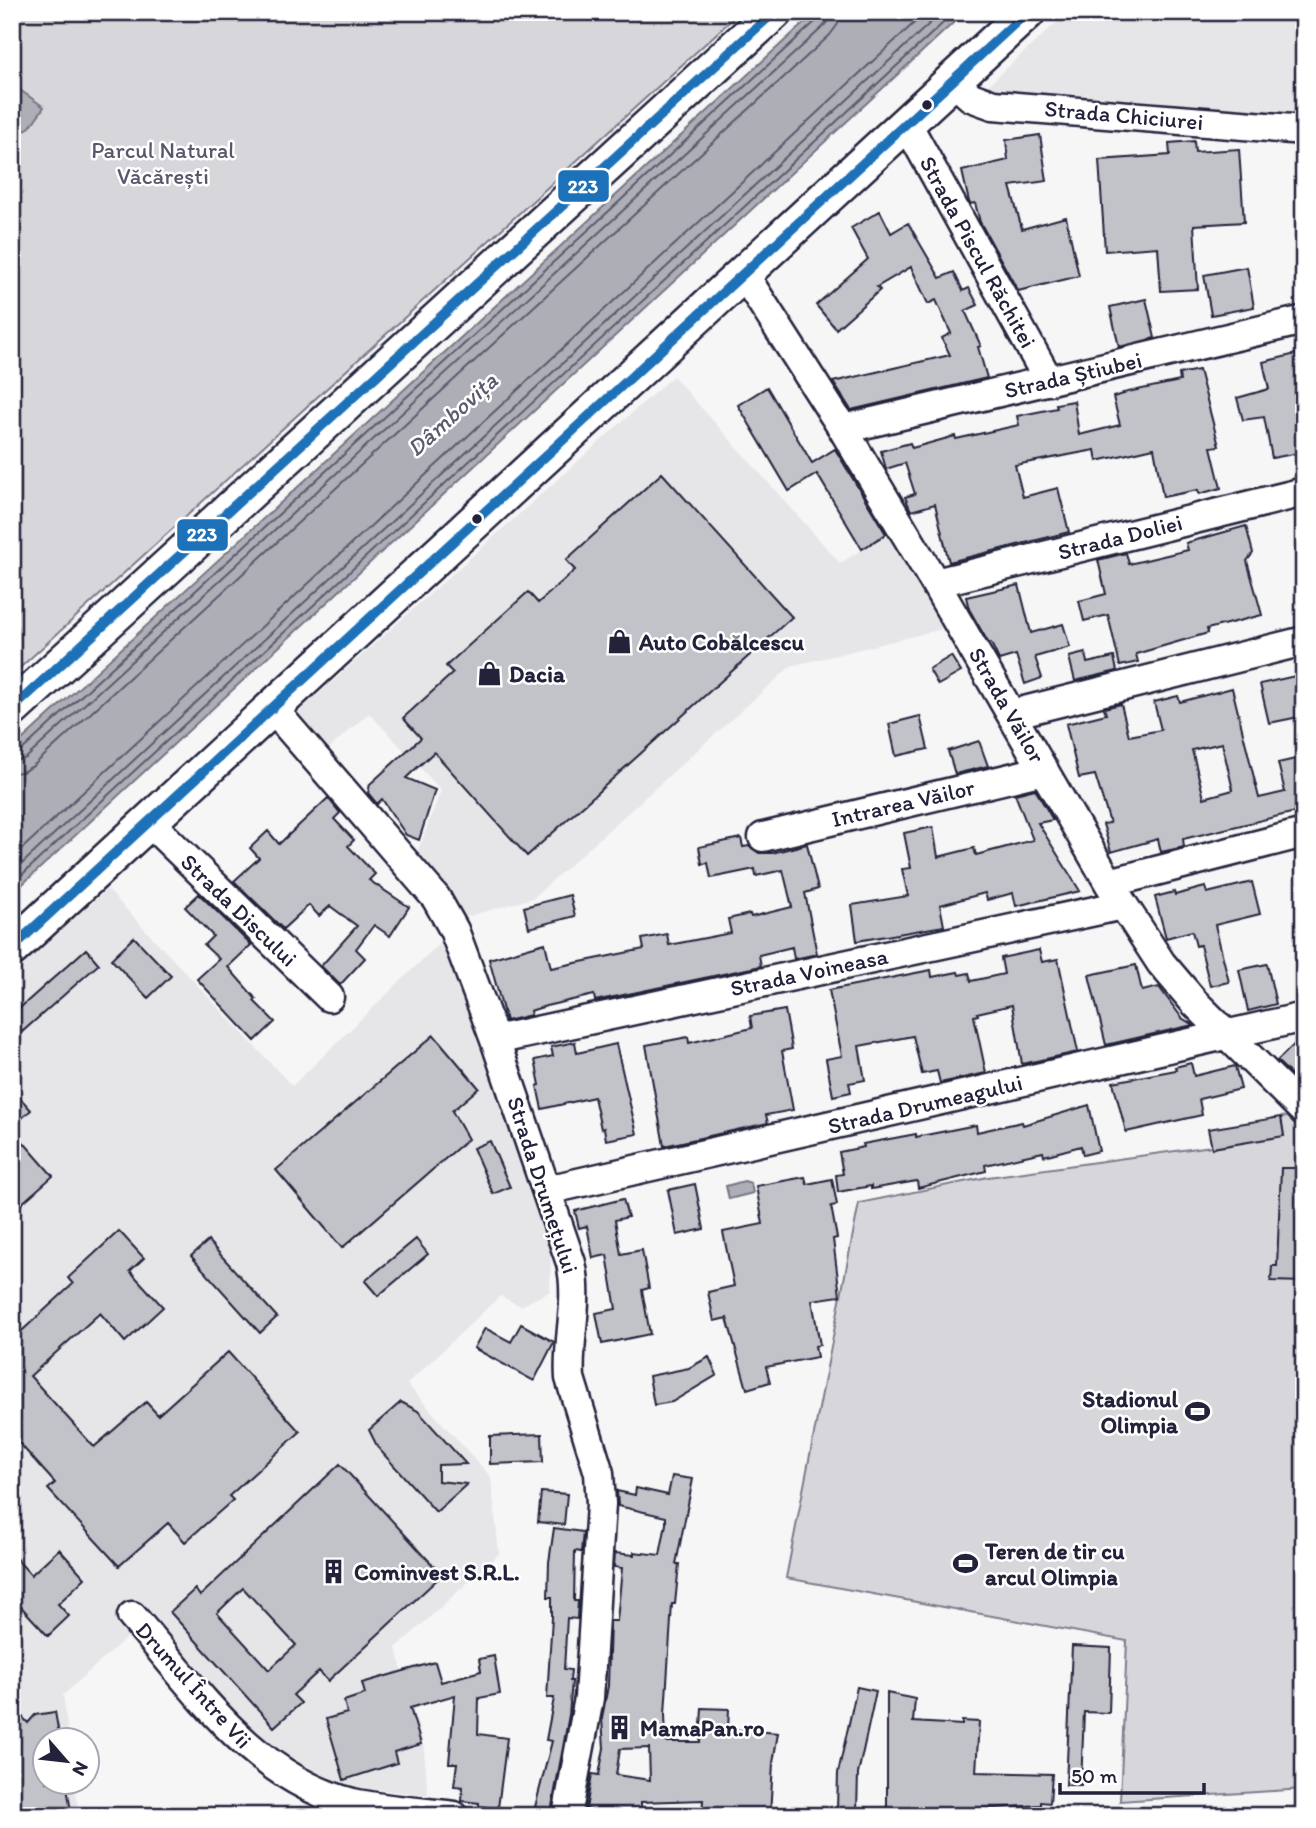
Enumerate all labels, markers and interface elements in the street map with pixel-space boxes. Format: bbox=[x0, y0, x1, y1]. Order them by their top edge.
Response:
street label: Strada Chiciurei bbox=[1043, 94, 1205, 136]
unlabelled marker bbox=[920, 98, 934, 112]
park label: Parcul Natural Văcărești bbox=[91, 136, 235, 190]
street label: Strada Piscul Răchitei bbox=[914, 151, 1042, 353]
line badge: 223 bbox=[557, 169, 610, 203]
text: 223 bbox=[568, 175, 598, 198]
street label: Strada Știubei bbox=[1002, 346, 1144, 404]
water label: Dâmbovița bbox=[401, 365, 504, 462]
street label: Strada Doliei bbox=[1055, 508, 1185, 566]
unlabelled marker bbox=[470, 512, 484, 526]
line badge: 223 bbox=[176, 518, 229, 552]
text: 223 bbox=[187, 523, 217, 546]
shop icon: Auto Cobălcescu bbox=[605, 628, 633, 656]
place label: Auto Cobălcescu bbox=[638, 628, 804, 656]
street label: Strada Văilor bbox=[963, 642, 1051, 768]
shop icon: Dacia bbox=[475, 660, 503, 688]
place label: Dacia bbox=[509, 660, 566, 688]
street label: Intrarea Văilor bbox=[829, 773, 977, 833]
street label: Strada Discului bbox=[175, 848, 303, 972]
street label: Strada Voineasa bbox=[728, 942, 890, 1002]
street label: Strada Drumeagului bbox=[825, 1068, 1025, 1140]
street label: Strada Drumețului bbox=[501, 1093, 585, 1277]
place label: Stadionul Olimpia bbox=[1082, 1385, 1179, 1439]
sports icon: Stadionul Olimpia bbox=[1184, 1398, 1212, 1426]
place label: Teren de tir cu arcul Olimpia bbox=[984, 1537, 1125, 1591]
sports icon: Teren de tir cu arcul Olimpia bbox=[951, 1550, 979, 1578]
building icon: Cominvest S.R.L. bbox=[320, 1558, 348, 1586]
place label: Cominvest S.R.L. bbox=[354, 1558, 520, 1586]
street label: Drumul Între Vii bbox=[130, 1616, 258, 1754]
building icon: MamaPan.ro bbox=[606, 1714, 634, 1742]
place label: MamaPan.ro bbox=[640, 1714, 765, 1742]
north arrow bbox=[32, 1727, 102, 1797]
scale bar bbox=[1060, 1751, 1204, 1795]
text: N bbox=[67, 1758, 94, 1780]
text: 50 m bbox=[1071, 1763, 1118, 1788]

